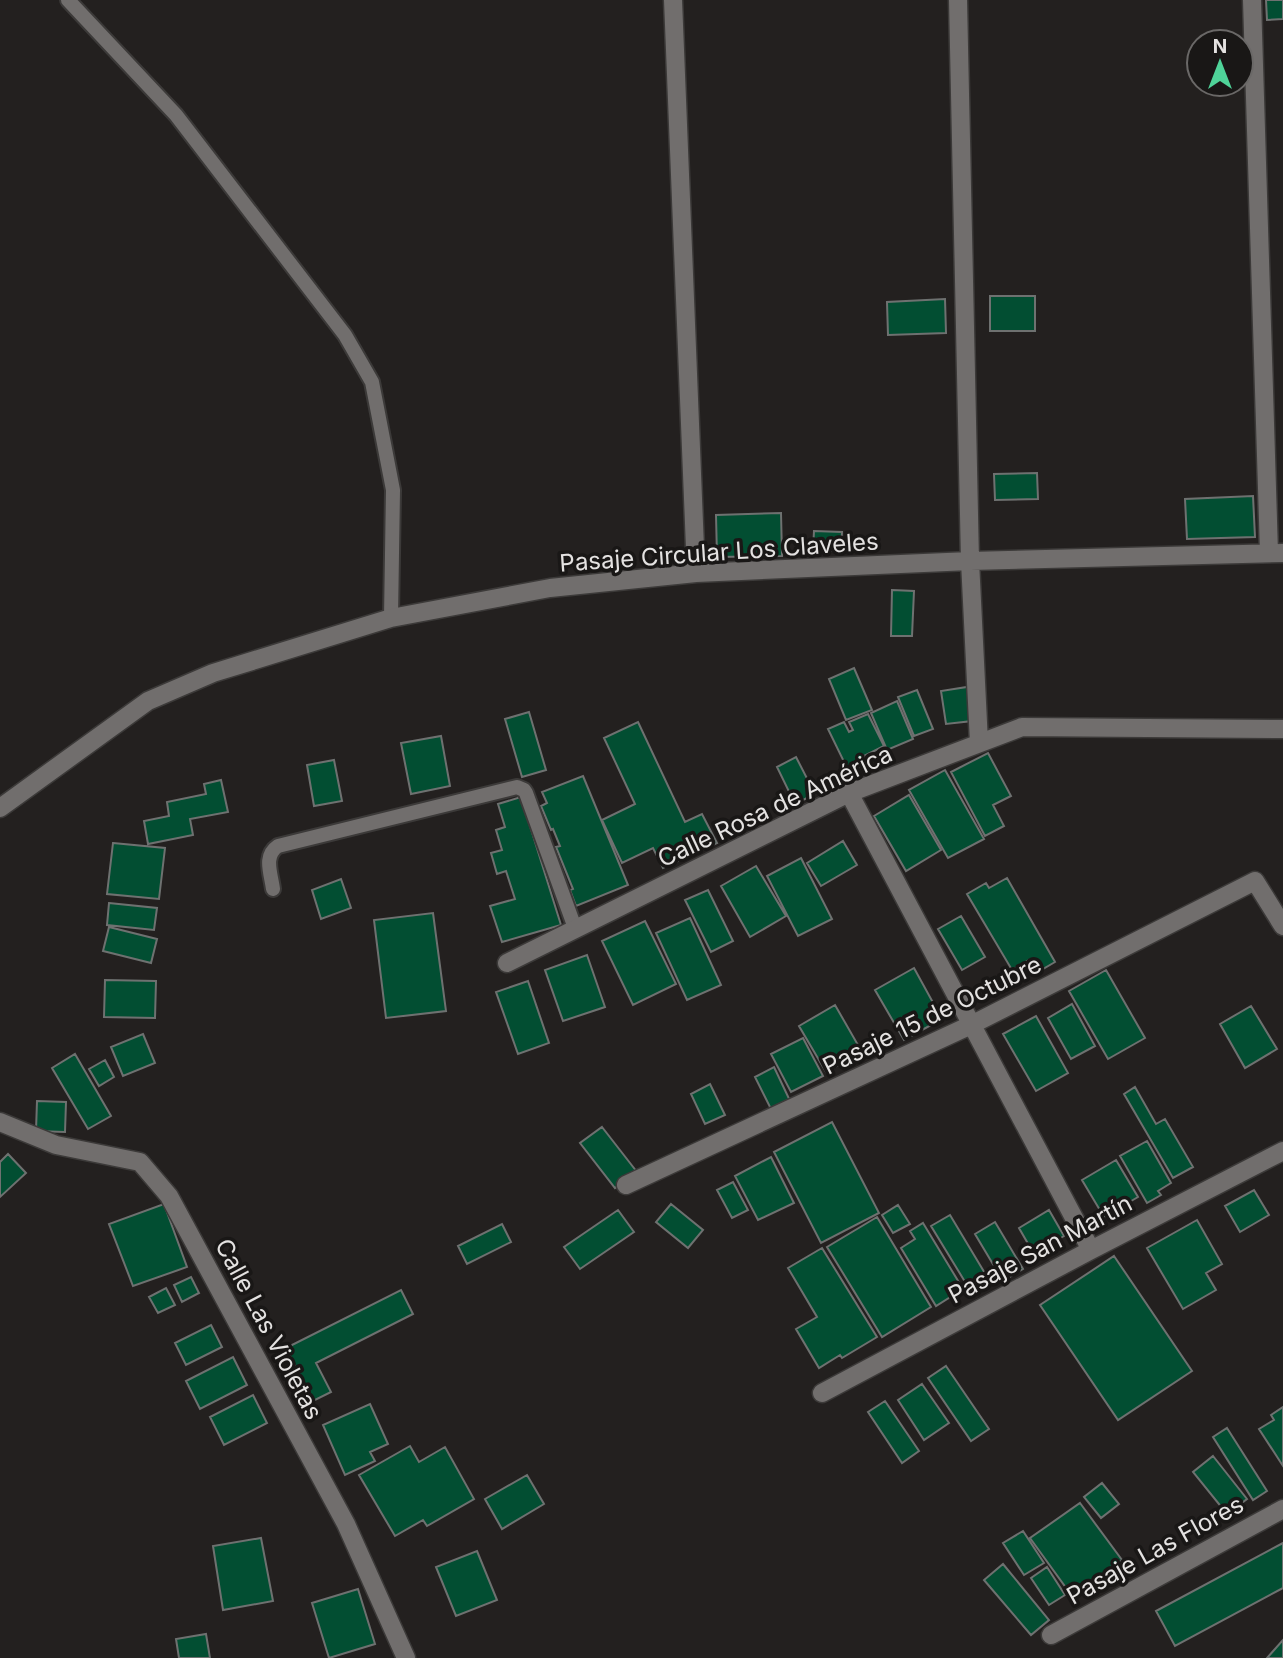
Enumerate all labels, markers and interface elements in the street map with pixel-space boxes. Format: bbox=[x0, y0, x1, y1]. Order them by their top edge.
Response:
north arrow bbox=[1185, 28, 1255, 98]
text: N bbox=[1213, 35, 1227, 58]
street label: Pasaje Circular Los Claveles bbox=[558, 526, 880, 578]
street label: Calle Rosa de América bbox=[653, 739, 897, 873]
street label: Pasaje 15 de Octubre bbox=[818, 949, 1046, 1081]
street label: Pasaje San Martín bbox=[943, 1188, 1137, 1310]
street label: Calle Las Violetas bbox=[209, 1234, 329, 1424]
street label: Pasaje Las Flores bbox=[1062, 1489, 1248, 1611]

